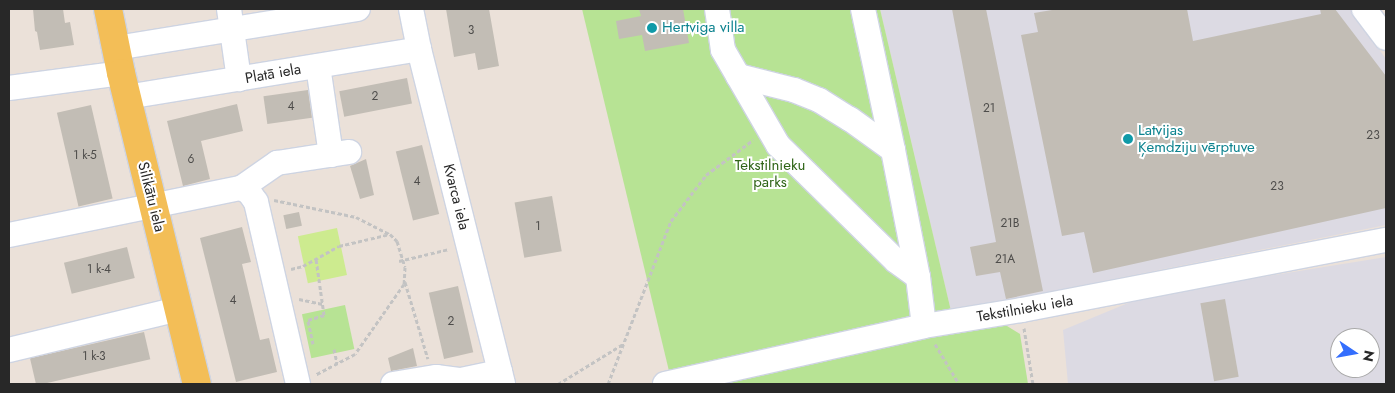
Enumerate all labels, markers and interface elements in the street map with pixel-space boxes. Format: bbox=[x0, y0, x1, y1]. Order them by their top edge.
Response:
place label: Hertviga villa bbox=[662, 19, 745, 37]
marker: Hertviga villa bbox=[646, 22, 658, 34]
house number: 3 bbox=[468, 24, 474, 38]
street label: Platā iela bbox=[244, 60, 302, 88]
house number: 2 bbox=[372, 90, 378, 104]
house number: 4 bbox=[288, 100, 294, 114]
house number: 21 bbox=[983, 102, 995, 116]
place label: Latvijas Ķemdziju vērptuve bbox=[1138, 121, 1255, 156]
house number: 23 bbox=[1366, 129, 1380, 143]
marker: Latvijas Ķemdziju vērptuve bbox=[1122, 133, 1134, 145]
house number: 1 k-5 bbox=[73, 149, 97, 163]
house number: 6 bbox=[188, 153, 194, 167]
park label: Tekstilnieku parks bbox=[735, 156, 805, 191]
street label: Silikātu iela bbox=[134, 160, 168, 234]
street label: Kvarca iela bbox=[439, 162, 473, 232]
house number: 4 bbox=[414, 175, 420, 189]
house number: 23 bbox=[1270, 180, 1284, 194]
house number: 21B bbox=[1001, 217, 1019, 231]
house number: 1 bbox=[535, 220, 541, 234]
house number: 21A bbox=[995, 253, 1015, 267]
house number: 1 k-4 bbox=[87, 263, 111, 277]
street label: Tekstilnieku iela bbox=[975, 292, 1075, 326]
house number: 4 bbox=[230, 294, 236, 308]
house number: 2 bbox=[448, 315, 454, 329]
north arrow bbox=[1330, 328, 1380, 378]
text: N bbox=[1358, 348, 1380, 363]
house number: 1 k-3 bbox=[82, 350, 106, 364]

